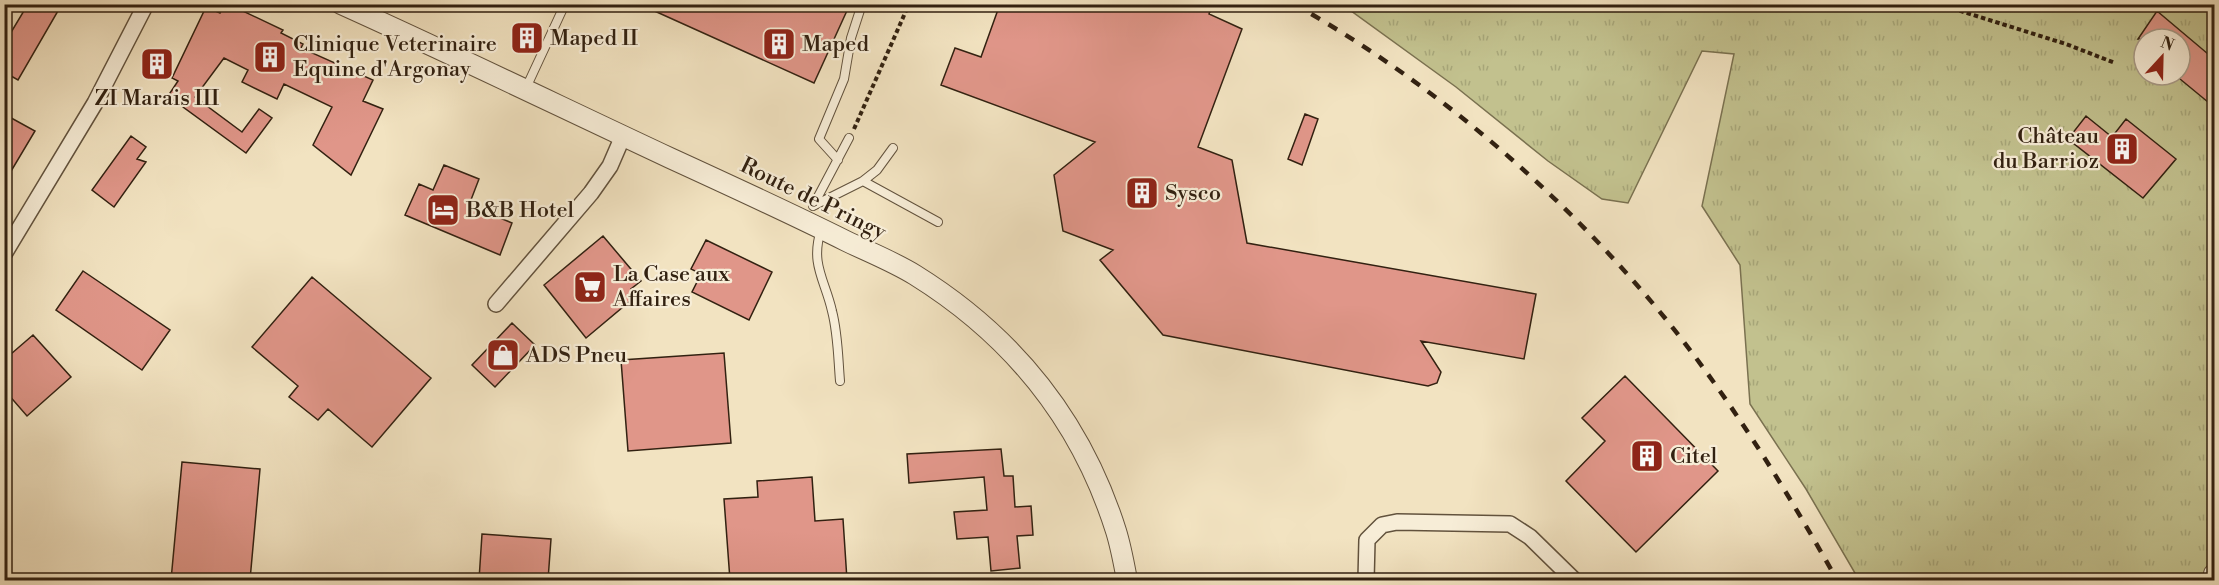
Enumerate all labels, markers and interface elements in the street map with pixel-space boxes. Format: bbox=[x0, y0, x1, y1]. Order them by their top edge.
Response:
building icon: Maped II bbox=[509, 20, 545, 56]
place label: Maped II bbox=[550, 25, 639, 52]
building icon: Maped bbox=[761, 26, 797, 62]
north arrow bbox=[2132, 27, 2192, 87]
place label: Clinique Veterinaire Equine d'Argonay bbox=[293, 31, 497, 83]
place label: Maped bbox=[802, 31, 869, 58]
text: N bbox=[2158, 32, 2177, 56]
building icon: Clinique Veterinaire Equine d'Argonay bbox=[252, 39, 288, 75]
building icon: ZI Marais III bbox=[139, 46, 175, 82]
place label: ZI Marais III bbox=[95, 85, 220, 112]
place label: Château du Barrioz bbox=[1993, 123, 2099, 175]
building icon: Château du Barrioz bbox=[2104, 131, 2140, 167]
street label: Route de Pringy bbox=[736, 152, 891, 246]
building icon: Sysco bbox=[1124, 175, 1160, 211]
place label: Sysco bbox=[1165, 180, 1221, 207]
hotel icon: B&B Hotel bbox=[425, 192, 461, 228]
place label: B&B Hotel bbox=[465, 197, 575, 224]
place label: La Case aux Affaires bbox=[612, 261, 730, 313]
supermarket icon: La Case aux Affaires bbox=[572, 269, 608, 305]
shop icon: ADS Pneu bbox=[485, 337, 521, 373]
place label: ADS Pneu bbox=[525, 342, 628, 369]
building icon: Citel bbox=[1629, 438, 1665, 474]
place label: Citel bbox=[1670, 443, 1718, 470]

